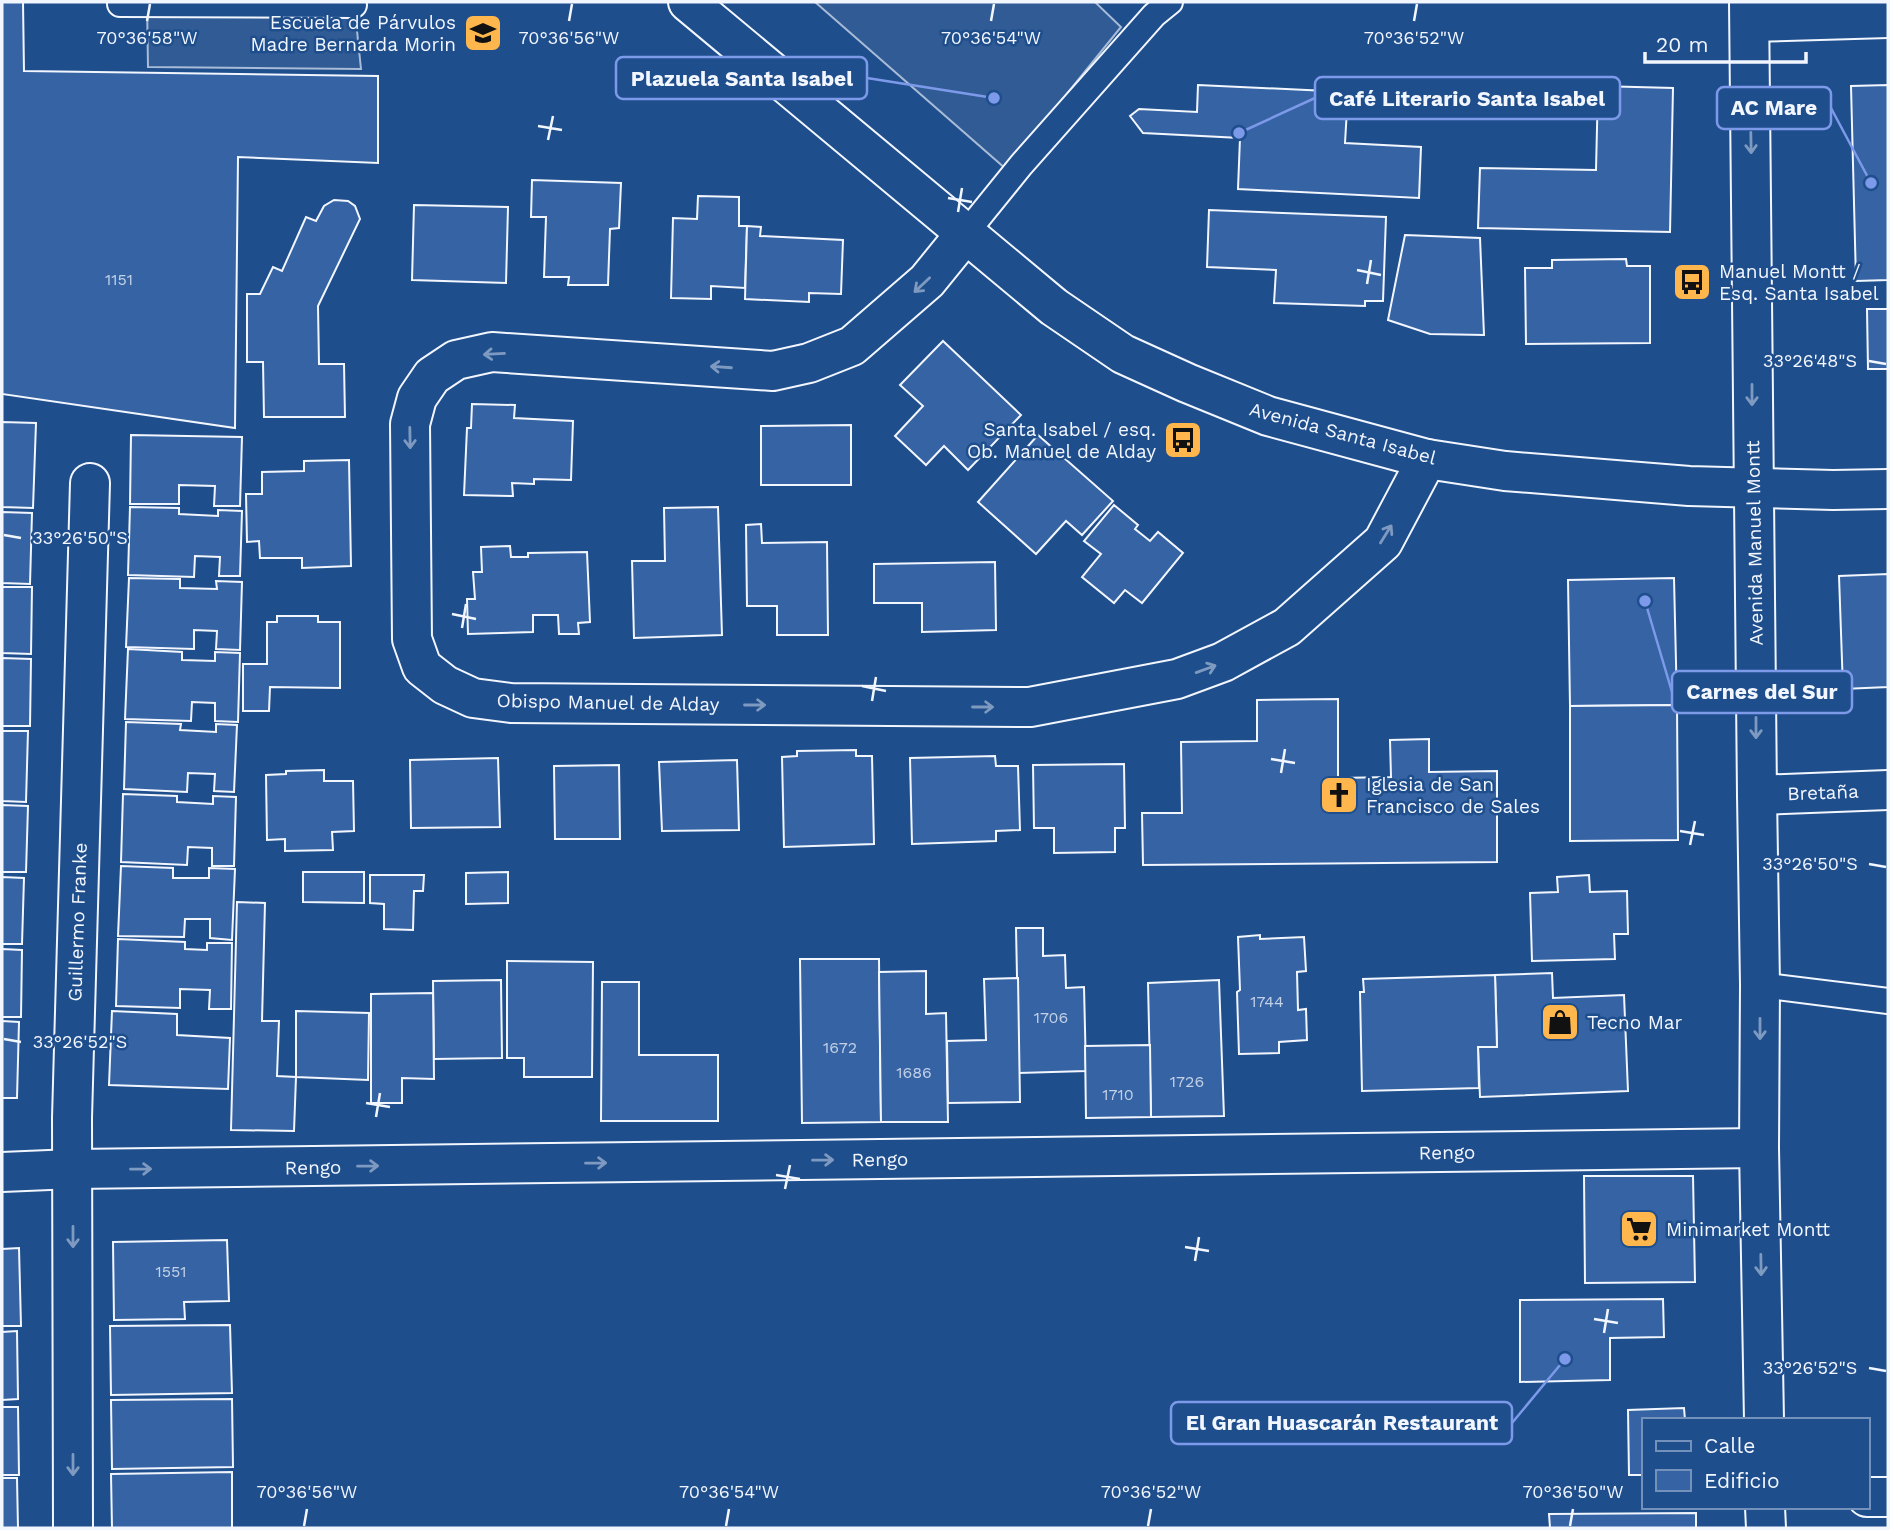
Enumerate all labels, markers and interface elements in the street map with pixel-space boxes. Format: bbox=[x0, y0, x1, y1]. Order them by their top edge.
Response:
place label: Escuela de Párvulos Madre Bernarda Morin bbox=[250, 11, 456, 56]
school or university icon: Escuela de Párvulos Madre Bernarda Morin bbox=[462, 12, 504, 54]
scale bar bbox=[1645, 21, 1806, 65]
text: 70°36'58"W bbox=[97, 27, 197, 48]
text: 70°36'56"W bbox=[519, 27, 619, 48]
text: 70°36'54"W bbox=[941, 27, 1041, 48]
text: 70°36'52"W bbox=[1364, 27, 1464, 48]
text: 20 m bbox=[1656, 32, 1708, 57]
callout: Plazuela Santa Isabel bbox=[616, 57, 867, 99]
text: Plazuela Santa Isabel bbox=[631, 66, 853, 91]
callout: Café Literario Santa Isabel bbox=[1315, 77, 1620, 119]
text: Café Literario Santa Isabel bbox=[1329, 86, 1605, 111]
callout: AC Mare bbox=[1717, 87, 1831, 129]
text: AC Mare bbox=[1731, 95, 1817, 120]
one-way arrow bbox=[1744, 132, 1758, 155]
place label: Manuel Montt / Esq. Santa Isabel bbox=[1719, 260, 1879, 305]
bus stop icon: Manuel Montt / Esq. Santa Isabel bbox=[1671, 261, 1713, 303]
house number: 1151 bbox=[105, 270, 133, 289]
one-way arrow bbox=[913, 277, 931, 293]
one-way arrow bbox=[483, 347, 506, 360]
text: 33°26'48"S bbox=[1763, 350, 1857, 371]
one-way arrow bbox=[710, 360, 733, 373]
one-way arrow bbox=[1746, 384, 1759, 407]
street label: Avenida Santa Isabel bbox=[1247, 397, 1439, 470]
place label: Santa Isabel / esq. Ob. Manuel de Alday bbox=[967, 418, 1156, 463]
bus stop icon: Santa Isabel / esq. Ob. Manuel de Alday bbox=[1162, 419, 1204, 461]
one-way arrow bbox=[403, 427, 417, 450]
street label: Avenida Manuel Montt bbox=[1741, 440, 1768, 646]
one-way arrow bbox=[1379, 525, 1393, 545]
text: 33°26'50"S bbox=[32, 527, 128, 548]
one-way arrow bbox=[1194, 661, 1216, 674]
callout: Carnes del Sur bbox=[1672, 671, 1852, 713]
text: Carnes del Sur bbox=[1686, 679, 1838, 704]
street label: Obispo Manuel de Alday bbox=[496, 689, 720, 716]
one-way arrow bbox=[743, 698, 766, 712]
one-way arrow bbox=[971, 700, 994, 713]
one-way arrow bbox=[1749, 716, 1763, 739]
place label: Iglesia de San Francisco de Sales bbox=[1366, 773, 1540, 818]
church icon: Iglesia de San Francisco de Sales bbox=[1318, 774, 1360, 816]
street label: Bretaña bbox=[1787, 780, 1860, 805]
street label: Guillermo Franke bbox=[63, 842, 92, 1002]
text: 33°26'50"S bbox=[1762, 853, 1858, 874]
house number: 1744 bbox=[1250, 992, 1284, 1011]
shop icon: Tecno Mar bbox=[1539, 1001, 1581, 1043]
house number: 1706 bbox=[1034, 1008, 1068, 1027]
place label: Tecno Mar bbox=[1587, 1011, 1682, 1034]
one-way arrow bbox=[1753, 1017, 1767, 1040]
text: 33°26'52"S bbox=[33, 1031, 127, 1052]
house number: 1672 bbox=[823, 1038, 857, 1057]
house number: 1686 bbox=[896, 1063, 932, 1082]
house number: 1726 bbox=[1170, 1072, 1204, 1091]
house number: 1710 bbox=[1102, 1085, 1134, 1104]
street label: Rengo bbox=[1419, 1141, 1475, 1164]
street label: Rengo bbox=[852, 1148, 908, 1171]
one-way arrow bbox=[811, 1153, 834, 1167]
street label: Rengo bbox=[285, 1156, 341, 1179]
one-way arrow bbox=[584, 1156, 607, 1170]
one-way arrow bbox=[356, 1159, 379, 1173]
one-way arrow bbox=[129, 1162, 152, 1176]
supermarket icon: Minimarket Montt bbox=[1618, 1208, 1660, 1250]
place label: Minimarket Montt bbox=[1666, 1218, 1830, 1241]
one-way arrow bbox=[66, 1225, 80, 1248]
one-way arrow bbox=[1754, 1254, 1768, 1277]
house number: 1551 bbox=[155, 1262, 187, 1281]
text: 33°26'52"S bbox=[1763, 1357, 1857, 1378]
callout: El Gran Huascarán Restaurant bbox=[1171, 1402, 1512, 1444]
text: El Gran Huascarán Restaurant bbox=[1186, 1410, 1498, 1435]
legend bbox=[1642, 1418, 1869, 1509]
text: Calle bbox=[1704, 1433, 1755, 1458]
one-way arrow bbox=[66, 1453, 80, 1476]
text: Edificio bbox=[1704, 1468, 1780, 1493]
text: 70°36'56"W bbox=[257, 1481, 357, 1502]
text: 70°36'54"W bbox=[679, 1481, 779, 1502]
text: 70°36'52"W bbox=[1101, 1481, 1201, 1502]
text: 70°36'50"W bbox=[1522, 1481, 1624, 1502]

